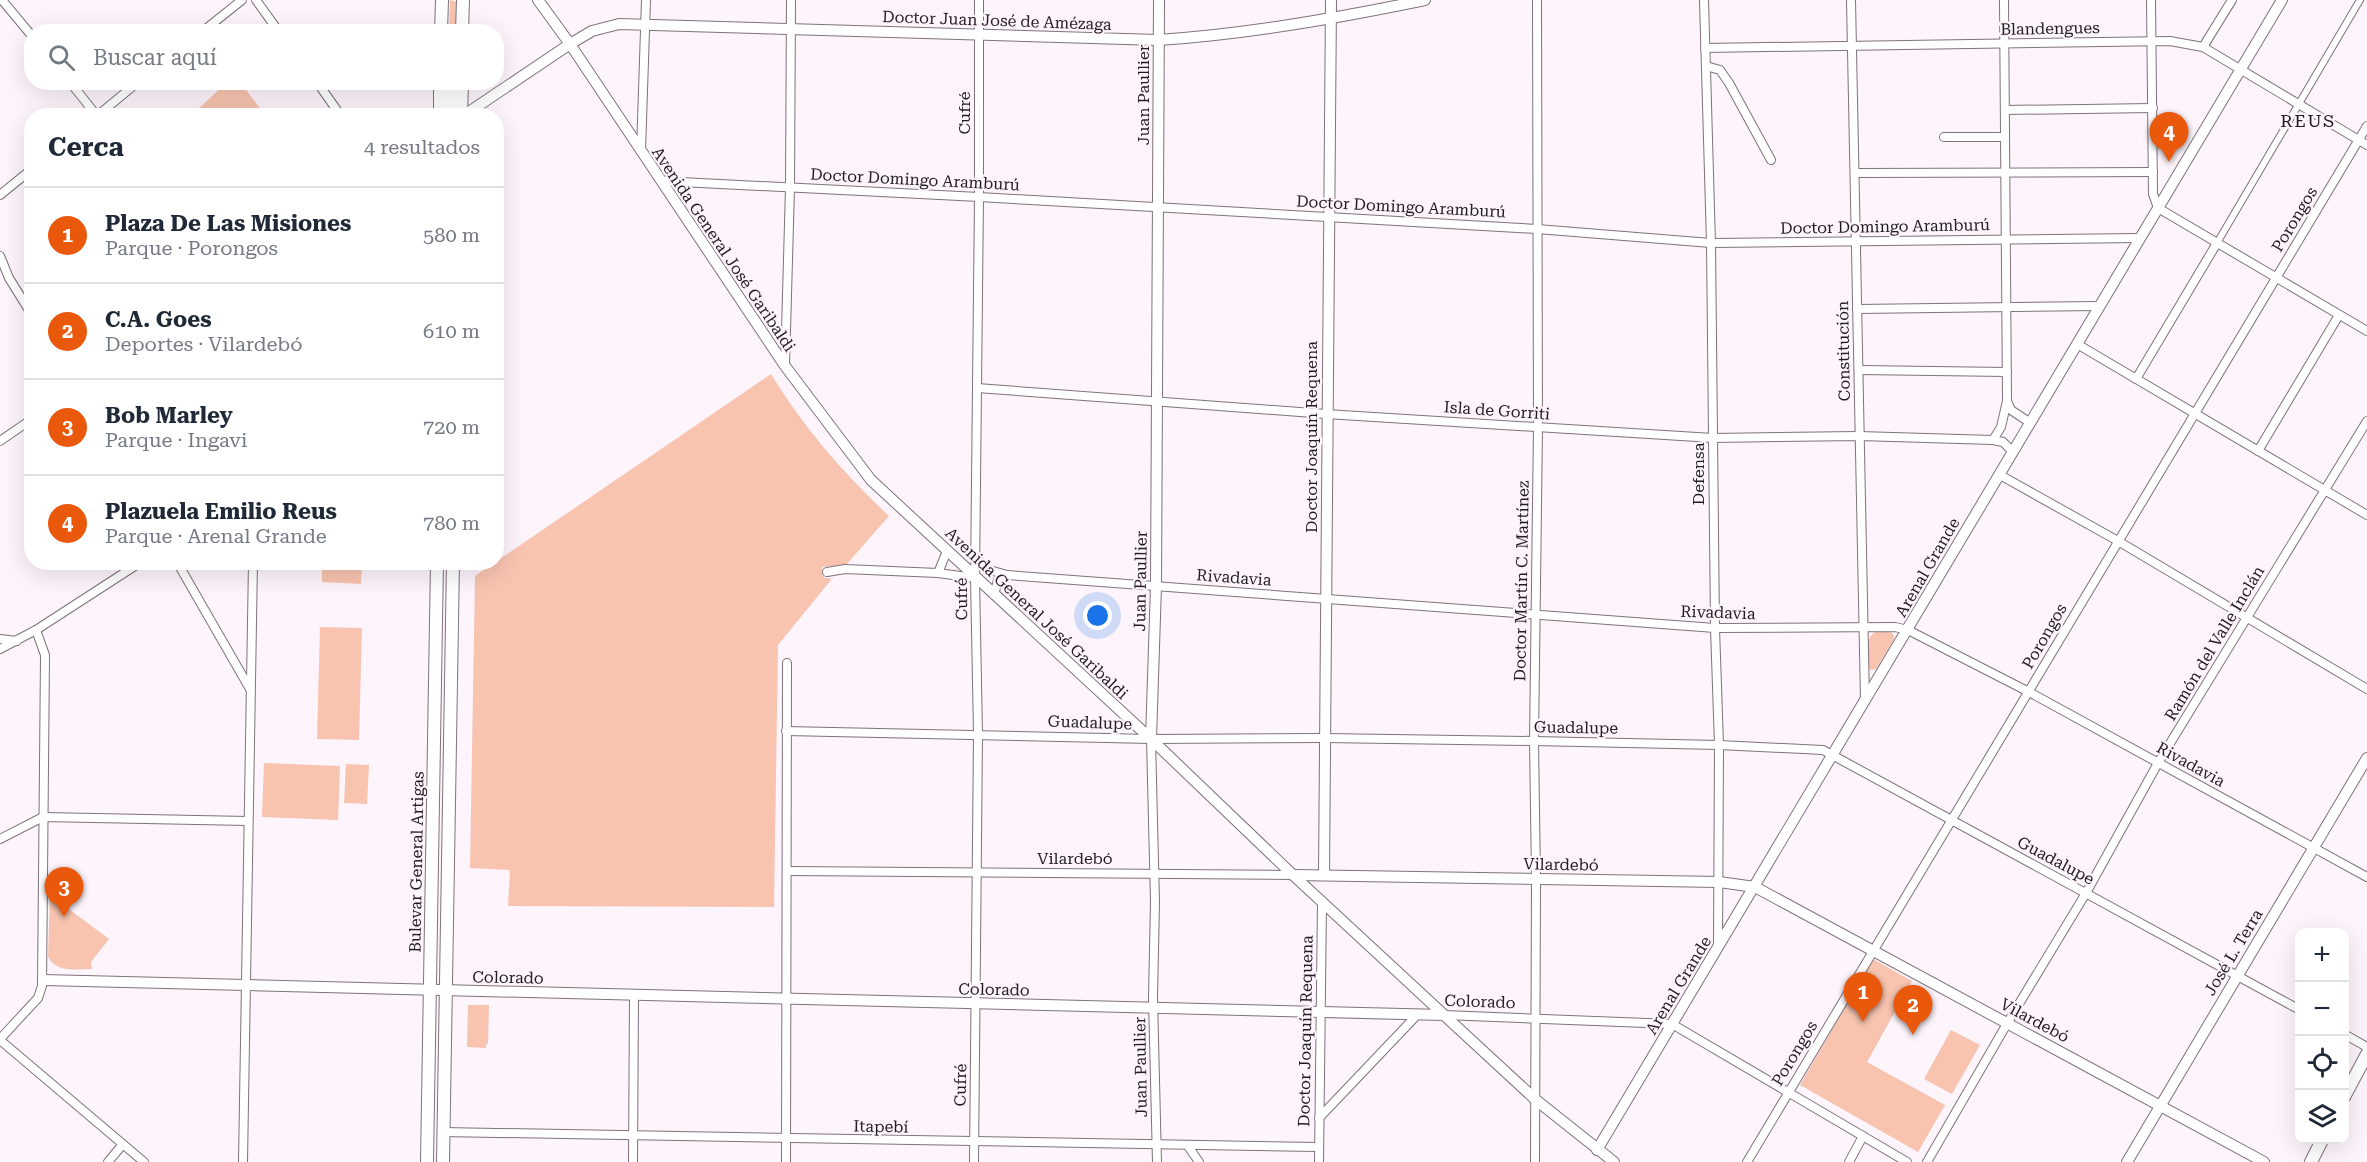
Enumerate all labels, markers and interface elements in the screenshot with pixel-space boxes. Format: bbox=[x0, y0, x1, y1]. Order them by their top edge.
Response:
street label: Doctor Juan José de Amézaga bbox=[882, 7, 1112, 34]
street label: Blandengues bbox=[2000, 18, 2100, 39]
search box bbox=[24, 24, 504, 90]
icon: search bbox=[45, 41, 78, 74]
street label: Juan Paullier bbox=[1134, 44, 1153, 145]
text: Buscar aquí bbox=[93, 45, 217, 70]
street label: Cufré bbox=[955, 91, 974, 134]
district label: REUS bbox=[2280, 110, 2336, 131]
pin: 4 bbox=[2150, 112, 2188, 162]
text: Cerca bbox=[48, 132, 124, 162]
text: 4 resultados bbox=[364, 135, 480, 159]
street label: Avenida General José Garibaldi bbox=[648, 143, 799, 355]
street label: Doctor Domingo Aramburú bbox=[810, 165, 1020, 194]
street label: Porongos bbox=[2268, 183, 2321, 255]
street label: Doctor Domingo Aramburú bbox=[1296, 192, 1506, 221]
text: Plaza De Las Misiones bbox=[105, 211, 351, 236]
street label: Doctor Domingo Aramburú bbox=[1780, 215, 1990, 238]
text: 1 bbox=[62, 223, 73, 247]
text: 580 m bbox=[423, 223, 480, 247]
text: Parque · Porongos bbox=[105, 236, 278, 260]
street label: Constitución bbox=[1833, 301, 1854, 401]
text: C.A. Goes bbox=[105, 307, 212, 332]
text: 2 bbox=[62, 319, 73, 343]
text: 610 m bbox=[423, 319, 480, 343]
text: Deportes · Vilardebó bbox=[105, 332, 303, 356]
street label: Doctor Joaquín Requena bbox=[1302, 341, 1321, 533]
street label: Isla de Gorriti bbox=[1443, 397, 1551, 424]
text: Bob Marley bbox=[105, 403, 233, 428]
text: 3 bbox=[62, 415, 73, 439]
text: 720 m bbox=[423, 415, 480, 439]
text: Parque · Ingavi bbox=[105, 428, 247, 452]
street label: Defensa bbox=[1689, 442, 1708, 505]
street label: Doctor Martín C. Martínez bbox=[1510, 480, 1533, 682]
text: Plazuela Emilio Reus bbox=[105, 499, 337, 524]
text: 4 bbox=[62, 511, 73, 535]
text: 780 m bbox=[423, 511, 480, 535]
street label: Arenal Grande bbox=[1891, 514, 1964, 620]
text: Parque · Arenal Grande bbox=[105, 524, 327, 548]
street label: Avenida General José Garibaldi bbox=[941, 524, 1132, 703]
street label: Juan Paullier bbox=[1130, 530, 1151, 631]
street label: Ramón del Valle Inclán bbox=[2161, 562, 2268, 724]
street label: Rivadavia bbox=[1196, 565, 1272, 590]
street label: Cufré bbox=[952, 577, 971, 621]
street label: Porongos bbox=[2018, 600, 2071, 672]
your location bbox=[1083, 601, 1112, 630]
street label: Rivadavia bbox=[1680, 602, 1756, 623]
street label: Guadalupe bbox=[1047, 712, 1133, 733]
street label: Guadalupe bbox=[1534, 717, 1619, 738]
street label: Rivadavia bbox=[2153, 738, 2229, 791]
street label: Bulevar General Artigas bbox=[405, 771, 428, 953]
street label: Guadalupe bbox=[2014, 832, 2098, 889]
street label: Vilardebó bbox=[1037, 849, 1113, 868]
street label: Vilardebó bbox=[1523, 854, 1599, 875]
pin: 3 bbox=[44, 868, 84, 917]
street label: José L. Terra bbox=[2200, 905, 2267, 999]
map controls bbox=[2295, 928, 2349, 1144]
button: + bbox=[2295, 928, 2349, 982]
street label: Arenal Grande bbox=[1642, 932, 1715, 1038]
street label: Doctor Joaquín Requena bbox=[1294, 935, 1317, 1127]
street label: Colorado bbox=[472, 967, 544, 988]
pin: 1 bbox=[1844, 972, 1882, 1022]
street label: Colorado bbox=[958, 979, 1030, 1000]
button: − bbox=[2295, 982, 2349, 1036]
pin: 2 bbox=[1894, 986, 1932, 1035]
street label: Colorado bbox=[1444, 991, 1516, 1012]
street label: Vilardebó bbox=[1997, 994, 2073, 1047]
street label: Juan Paullier bbox=[1130, 1016, 1151, 1117]
street label: Porongos bbox=[1768, 1017, 1821, 1089]
button: locate bbox=[2295, 1036, 2349, 1090]
street label: Cufré bbox=[951, 1063, 970, 1107]
button: layers bbox=[2295, 1090, 2349, 1144]
street label: Itapebí bbox=[853, 1117, 909, 1136]

